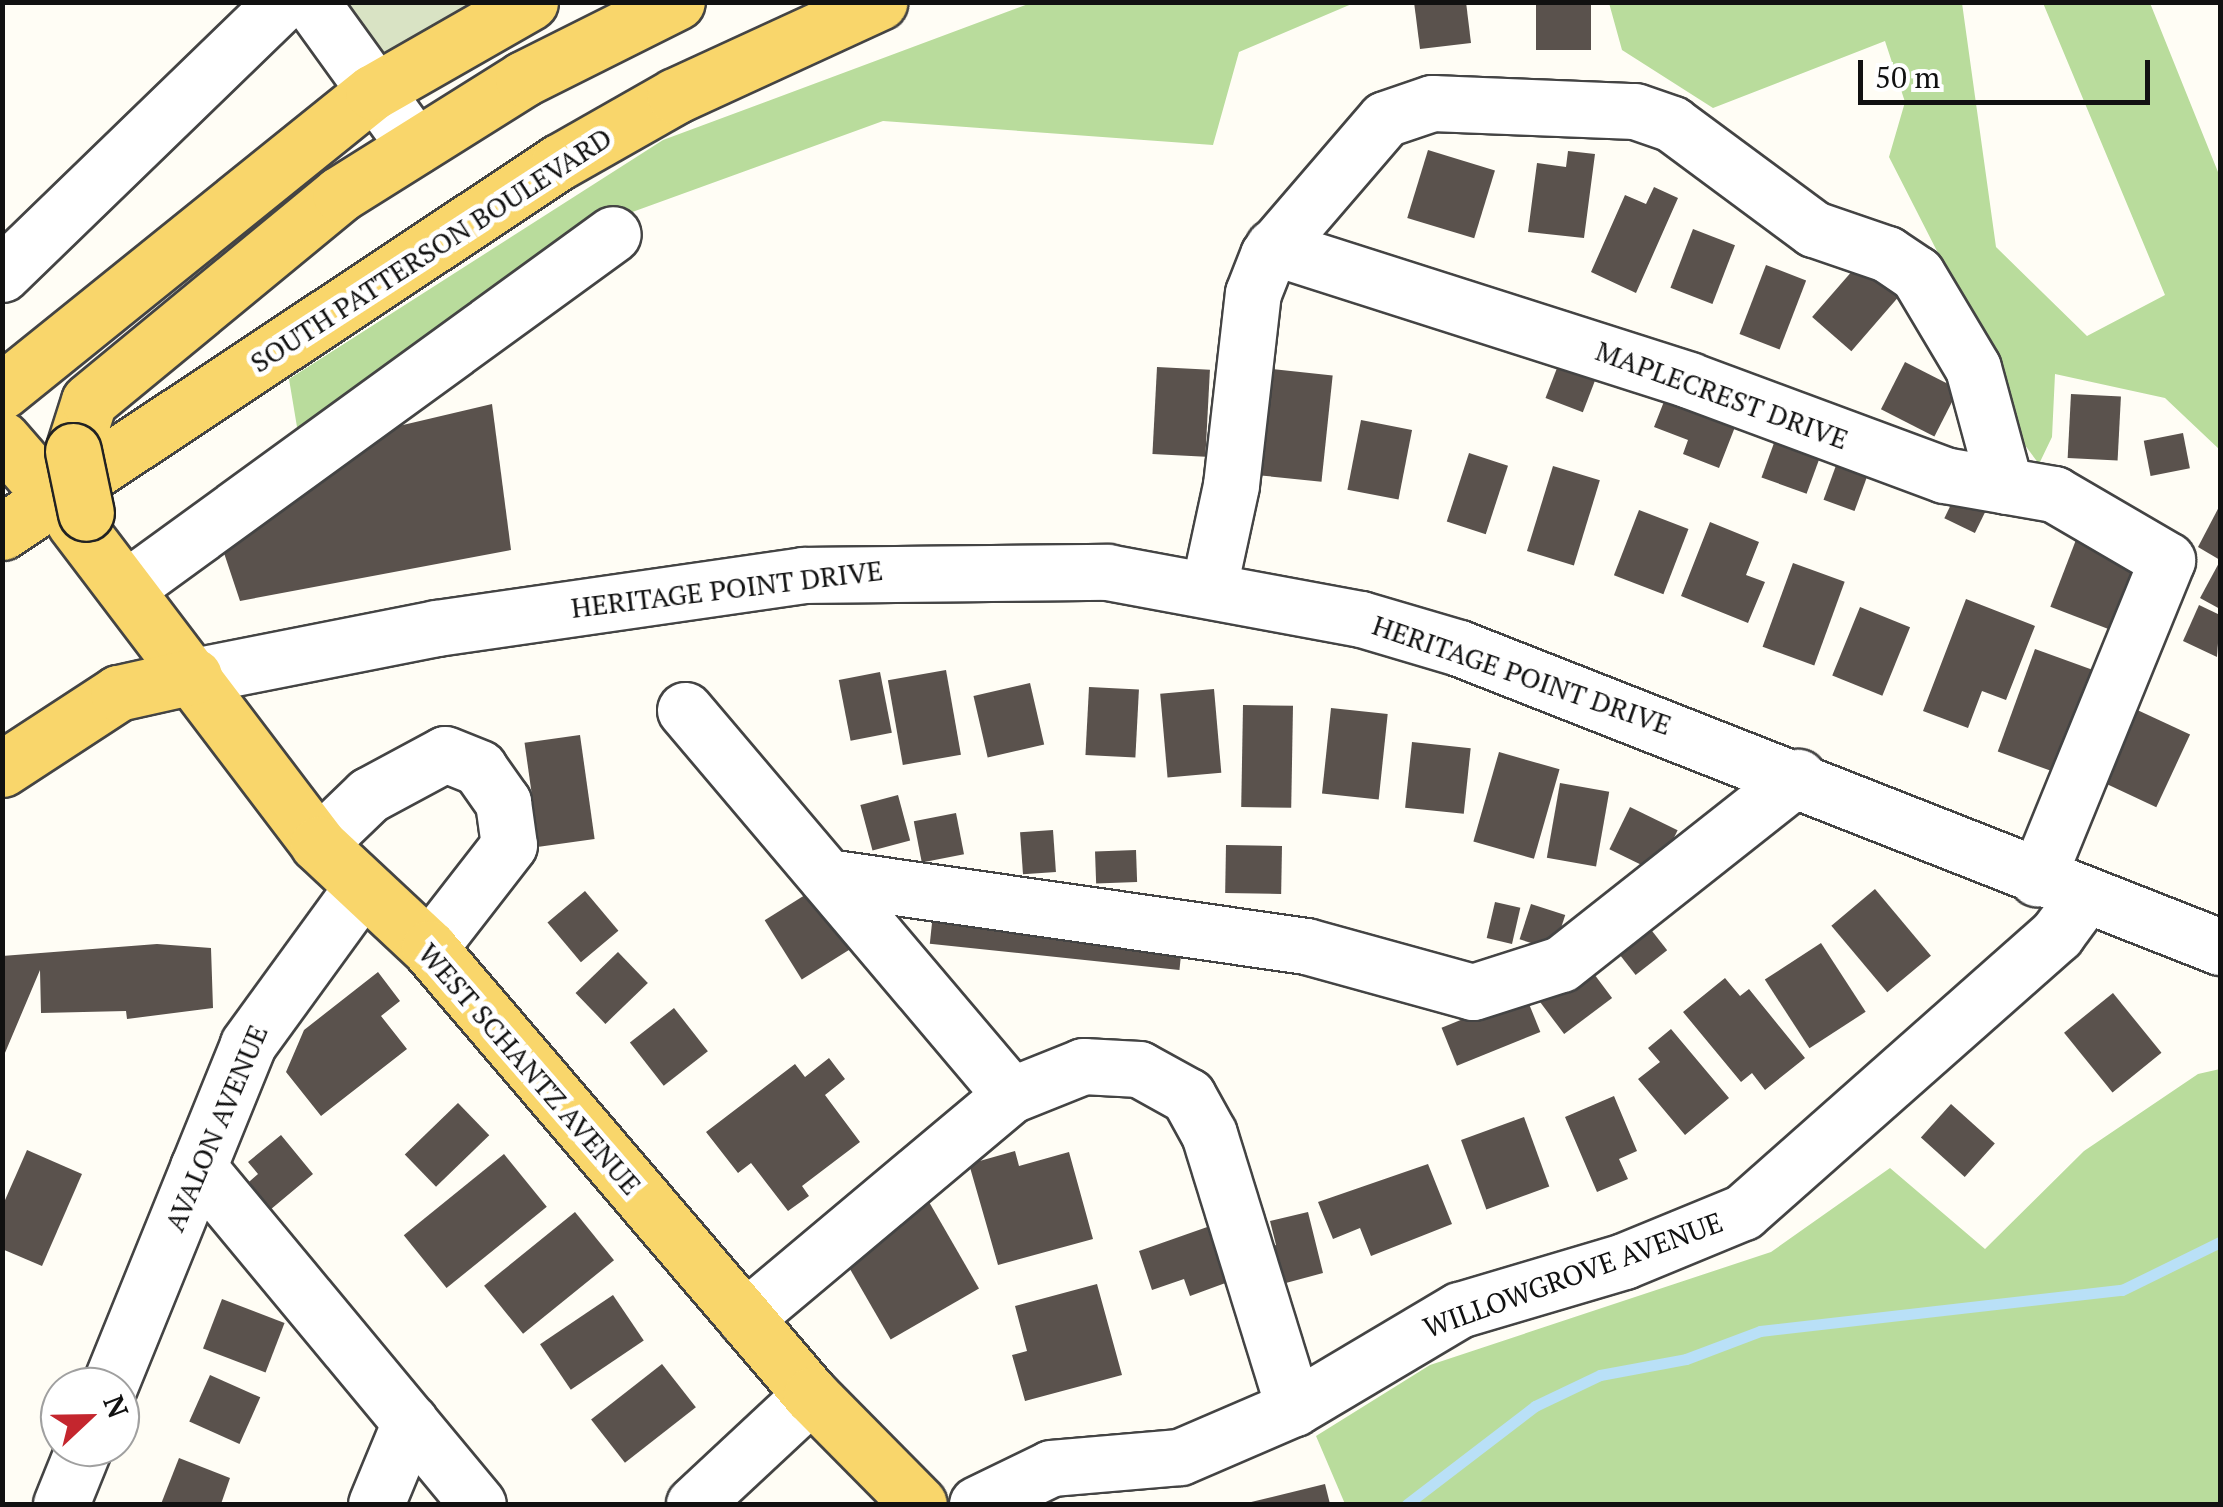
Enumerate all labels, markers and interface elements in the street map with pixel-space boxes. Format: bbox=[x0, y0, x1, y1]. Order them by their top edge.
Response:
scale bar bbox=[1863, 40, 2156, 102]
text: 50 m bbox=[1875, 57, 1940, 97]
street label: SOUTH PATTERSON BOULEVARD bbox=[244, 120, 618, 380]
street label: MAPLECREST DRIVE bbox=[1591, 334, 1853, 456]
street label: HERITAGE POINT DRIVE bbox=[569, 553, 885, 625]
street label: HERITAGE POINT DRIVE bbox=[1368, 608, 1676, 742]
street label: WEST SCHANTZ AVENUE bbox=[411, 936, 649, 1202]
street label: AVALON AVENUE bbox=[157, 1019, 275, 1237]
street label: WILLOWGROVE AVENUE bbox=[1419, 1205, 1727, 1345]
north arrow bbox=[40, 1367, 140, 1467]
text: N bbox=[95, 1390, 138, 1423]

